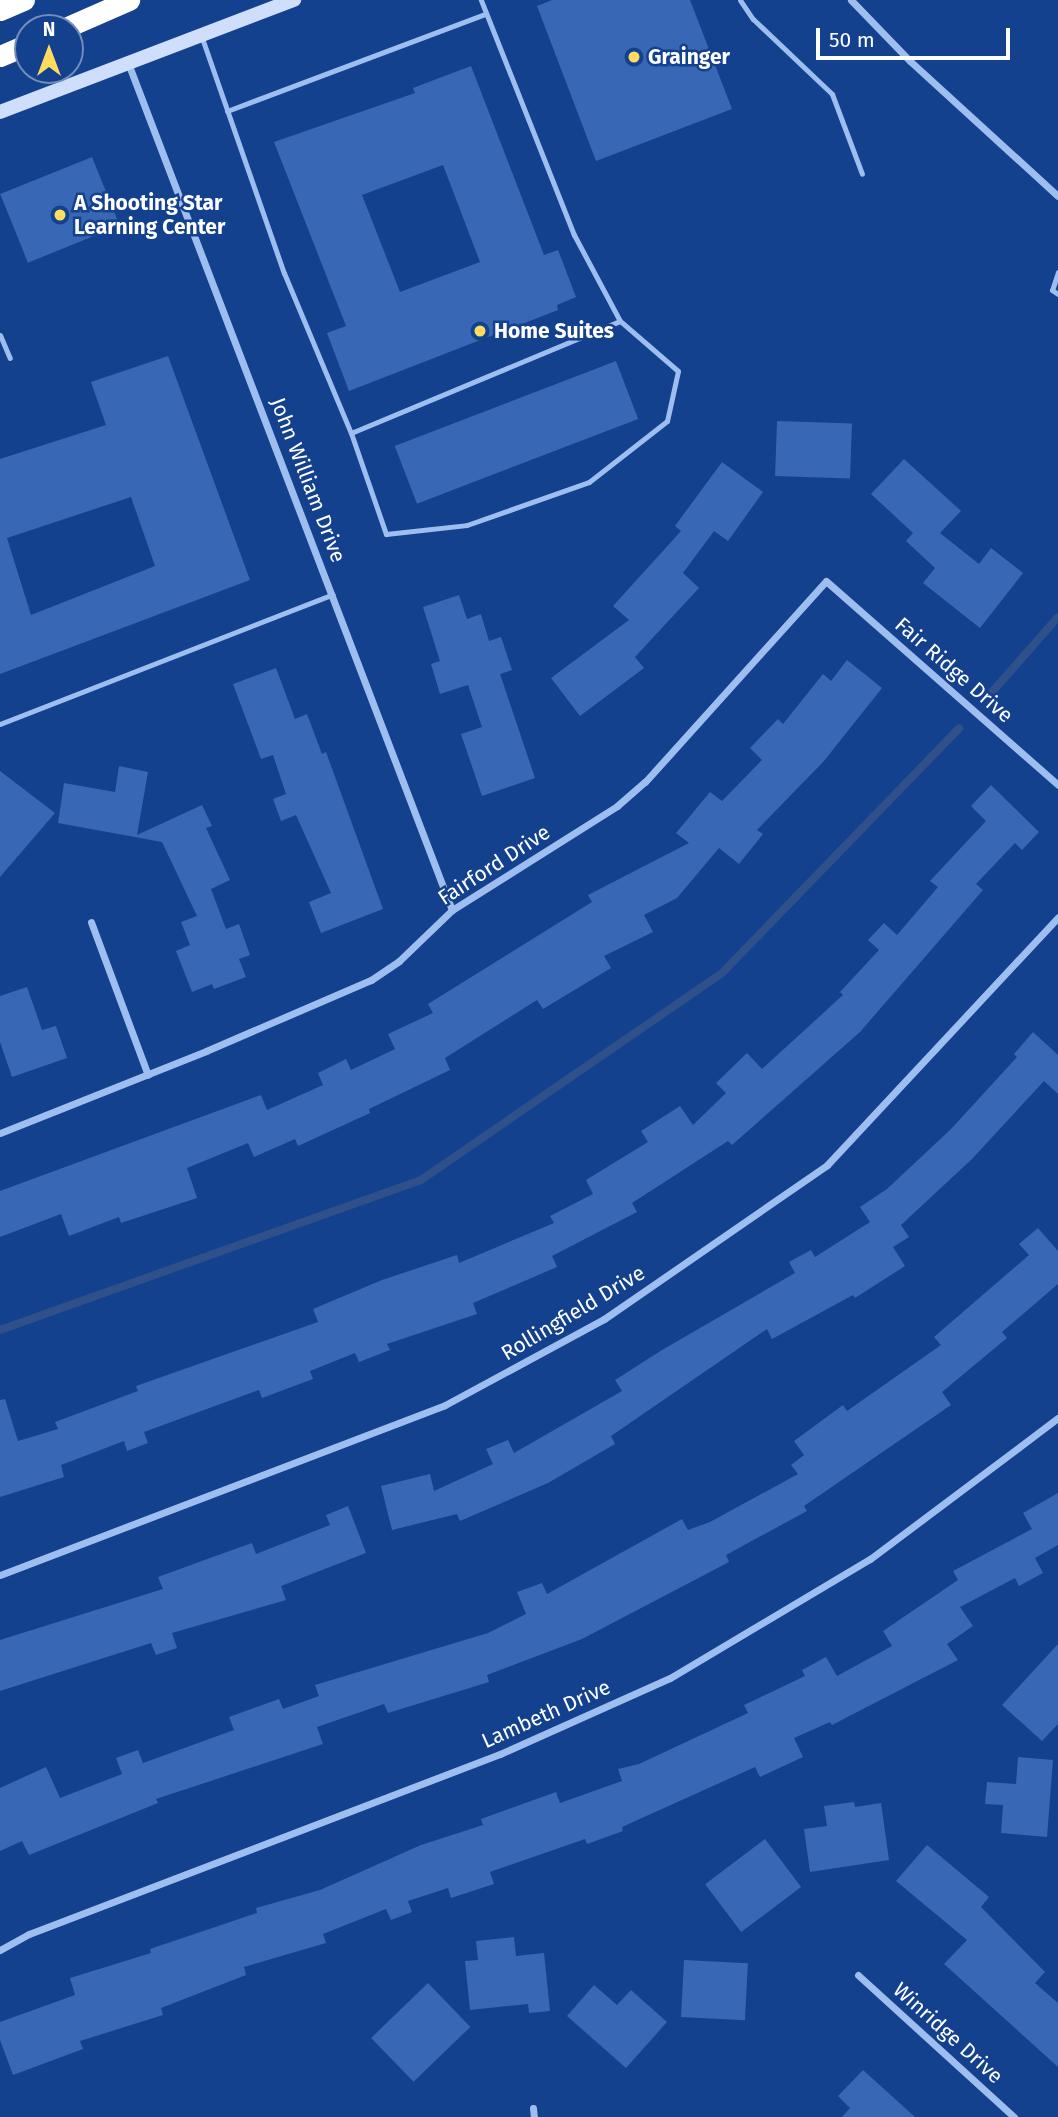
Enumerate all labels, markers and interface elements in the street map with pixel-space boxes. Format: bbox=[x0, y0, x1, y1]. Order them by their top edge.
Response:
north arrow bbox=[14, 14, 84, 84]
scale bar bbox=[820, 14, 1014, 58]
text: N bbox=[43, 18, 55, 41]
text: 50 m bbox=[829, 27, 875, 53]
place label: Grainger bbox=[648, 44, 730, 70]
marker: Grainger bbox=[626, 49, 642, 65]
place label: A Shooting Star Learning Center bbox=[74, 190, 225, 240]
marker: A Shooting Star Learning Center bbox=[52, 207, 68, 223]
place label: Home Suites bbox=[494, 318, 614, 344]
marker: Home Suites bbox=[472, 323, 488, 339]
street label: John William Drive bbox=[265, 394, 351, 566]
street label: Fair Ridge Drive bbox=[890, 612, 1018, 728]
street label: Fairford Drive bbox=[433, 819, 555, 911]
street label: Rollingfield Drive bbox=[497, 1260, 649, 1366]
street label: Lambeth Drive bbox=[478, 1674, 614, 1754]
street label: Winridge Drive bbox=[888, 1977, 1008, 2089]

